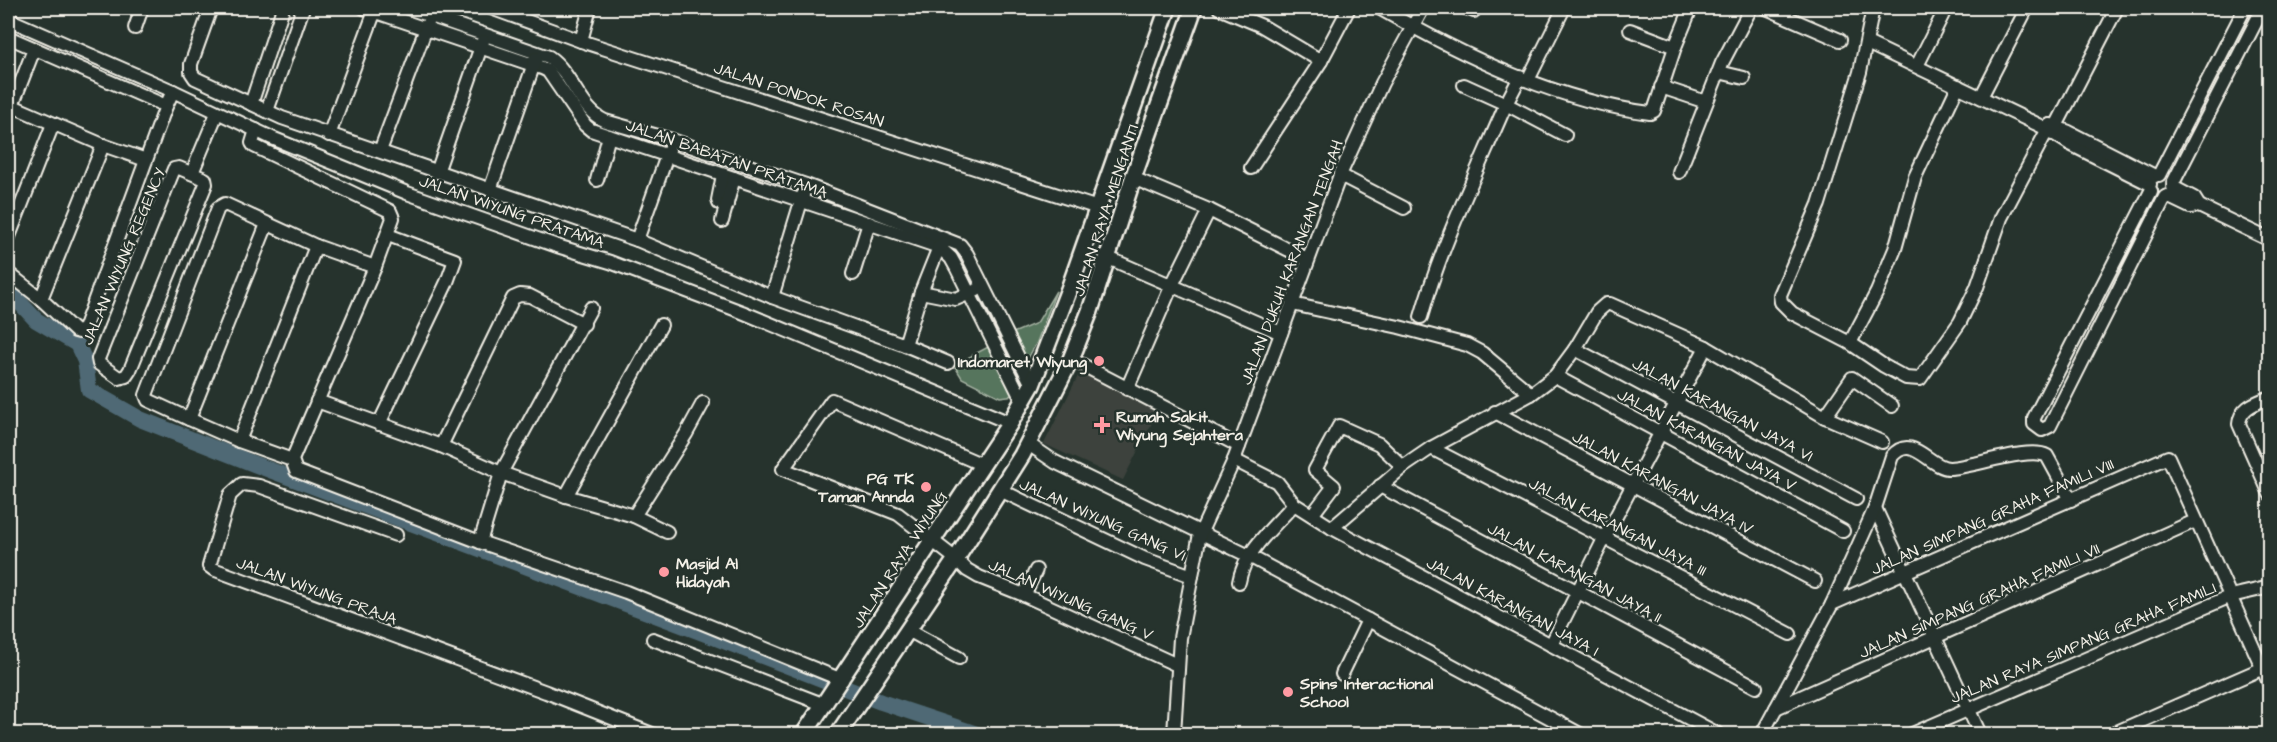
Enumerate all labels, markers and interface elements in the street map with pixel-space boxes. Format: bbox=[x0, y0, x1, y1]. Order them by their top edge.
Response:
street label: JALAN PONDOK ROSAN bbox=[711, 57, 886, 133]
street label: JALAN BABATAN PRATAMA bbox=[623, 114, 830, 204]
street label: JALAN RAYA MENGANTI bbox=[1068, 121, 1144, 299]
street label: JALAN DUKUH KARANGAN TENGAH bbox=[1235, 137, 1349, 388]
street label: JALAN WIYUNG REGENCY bbox=[77, 164, 171, 348]
street label: JALAN WIYUNG PRATAMA bbox=[416, 170, 607, 254]
place label: Indomaret Wiyung bbox=[958, 351, 1088, 375]
street label: JALAN KARANGAN JAYA VI bbox=[1629, 353, 1817, 465]
marker: Indomaret Wiyung bbox=[1092, 354, 1106, 368]
street label: JALAN KARANGAN JAYA V bbox=[1614, 384, 1800, 494]
place label: Rumah Sakit Wiyung Sejahtera bbox=[1115, 406, 1244, 448]
marker: Rumah Sakit Wiyung Sejahtera bbox=[1093, 416, 1111, 434]
street label: JALAN KARANGAN JAYA IV bbox=[1568, 426, 1757, 540]
street label: JALAN SIMPANG GRAHA FAMILI VIII bbox=[1868, 453, 2117, 581]
place label: PG TK Taman Annda bbox=[817, 468, 915, 508]
street label: JALAN WIYUNG GANG VI bbox=[1016, 473, 1189, 567]
street label: JALAN KARANGAN JAYA III bbox=[1526, 473, 1710, 579]
marker: PG TK Taman Annda bbox=[919, 480, 933, 494]
street label: JALAN RAYA WIYUNG bbox=[847, 487, 952, 632]
street label: JALAN SIMPANG GRAHA FAMILI VII bbox=[1856, 538, 2103, 664]
street label: JALAN WIYUNG PRAJA bbox=[233, 552, 400, 630]
street label: JALAN KARANGAN JAYA II bbox=[1423, 552, 1603, 662]
street label: JALAN KARANGAN JAYA I bbox=[1424, 552, 1602, 660]
place label: Masjid Al Hidayah bbox=[676, 553, 739, 594]
street label: JALAN WIYUNG GANG V bbox=[985, 554, 1156, 646]
marker: Masjid Al Hidayah bbox=[657, 565, 671, 579]
street label: JALAN RAYA SIMPANG GRAHA FAMILI bbox=[1947, 577, 2220, 709]
place label: Spins Interactional School bbox=[1299, 673, 1434, 713]
marker: Spins Interactional School bbox=[1281, 685, 1295, 699]

